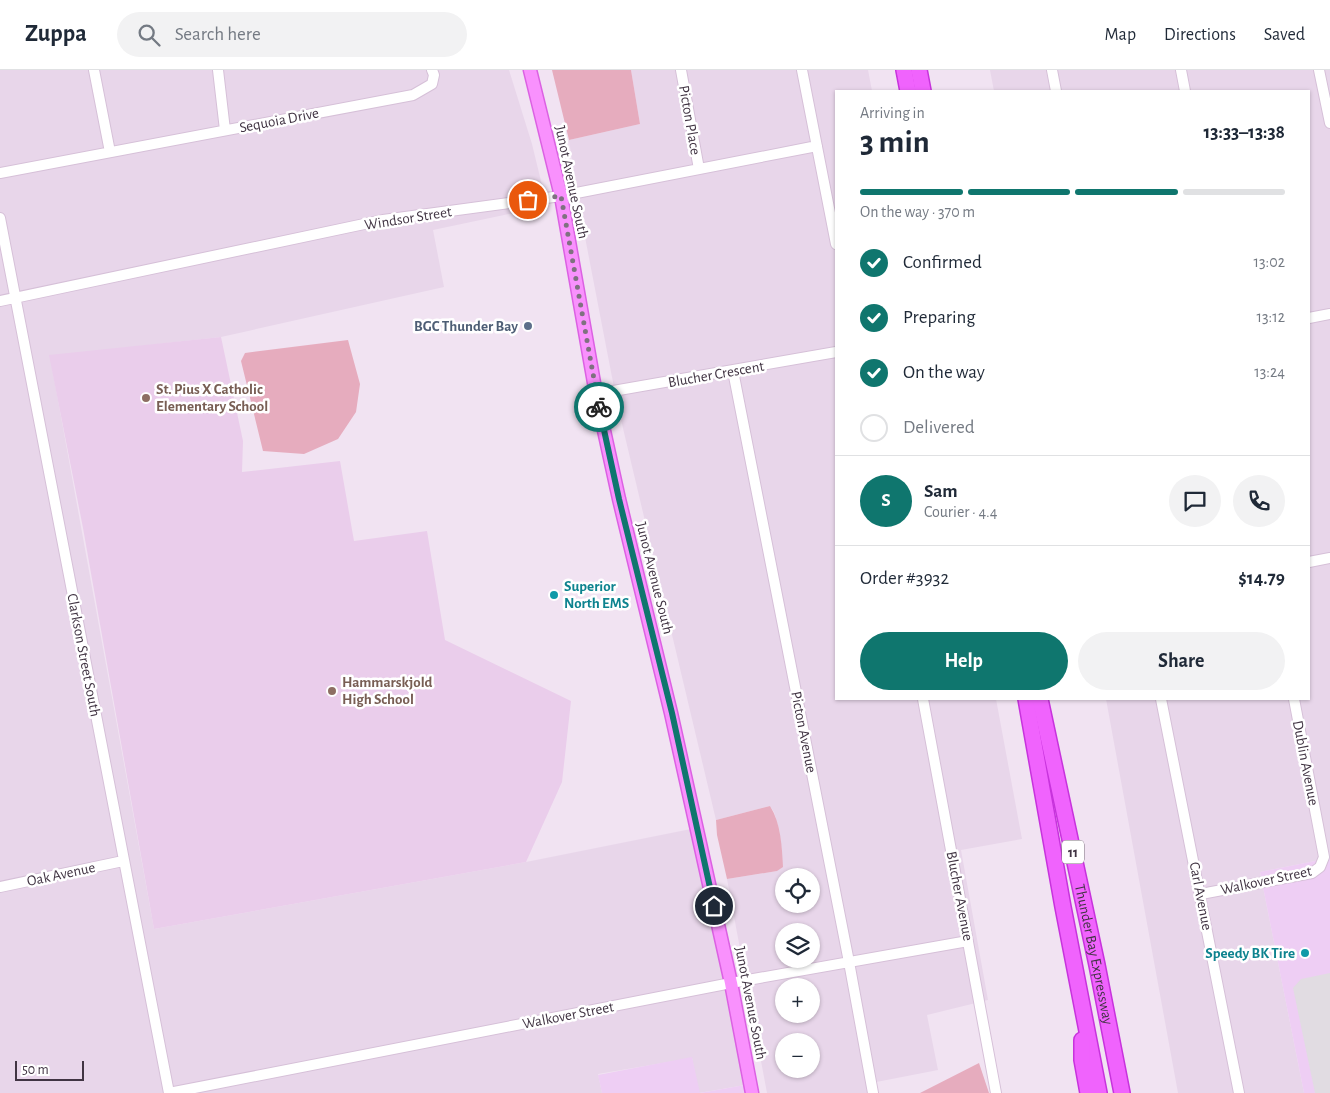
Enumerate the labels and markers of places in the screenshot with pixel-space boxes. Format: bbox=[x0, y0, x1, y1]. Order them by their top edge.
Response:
pin bbox=[507, 179, 549, 221]
place label: BGC Thunder Bay bbox=[414, 319, 518, 334]
marker: BGC Thunder Bay bbox=[522, 320, 534, 332]
place label: St. Pius X Catholic Elementary School bbox=[156, 382, 268, 414]
marker: St. Pius X Catholic Elementary School bbox=[140, 392, 152, 404]
place label: Superior North EMS bbox=[564, 579, 629, 611]
marker: Superior North EMS bbox=[548, 589, 560, 601]
place label: Hammarskjold High School bbox=[342, 675, 433, 707]
marker: Hammarskjold High School bbox=[326, 685, 338, 697]
pin bbox=[693, 885, 735, 927]
place label: Speedy BK Tire bbox=[1205, 946, 1295, 961]
marker: Speedy BK Tire bbox=[1299, 947, 1311, 959]

